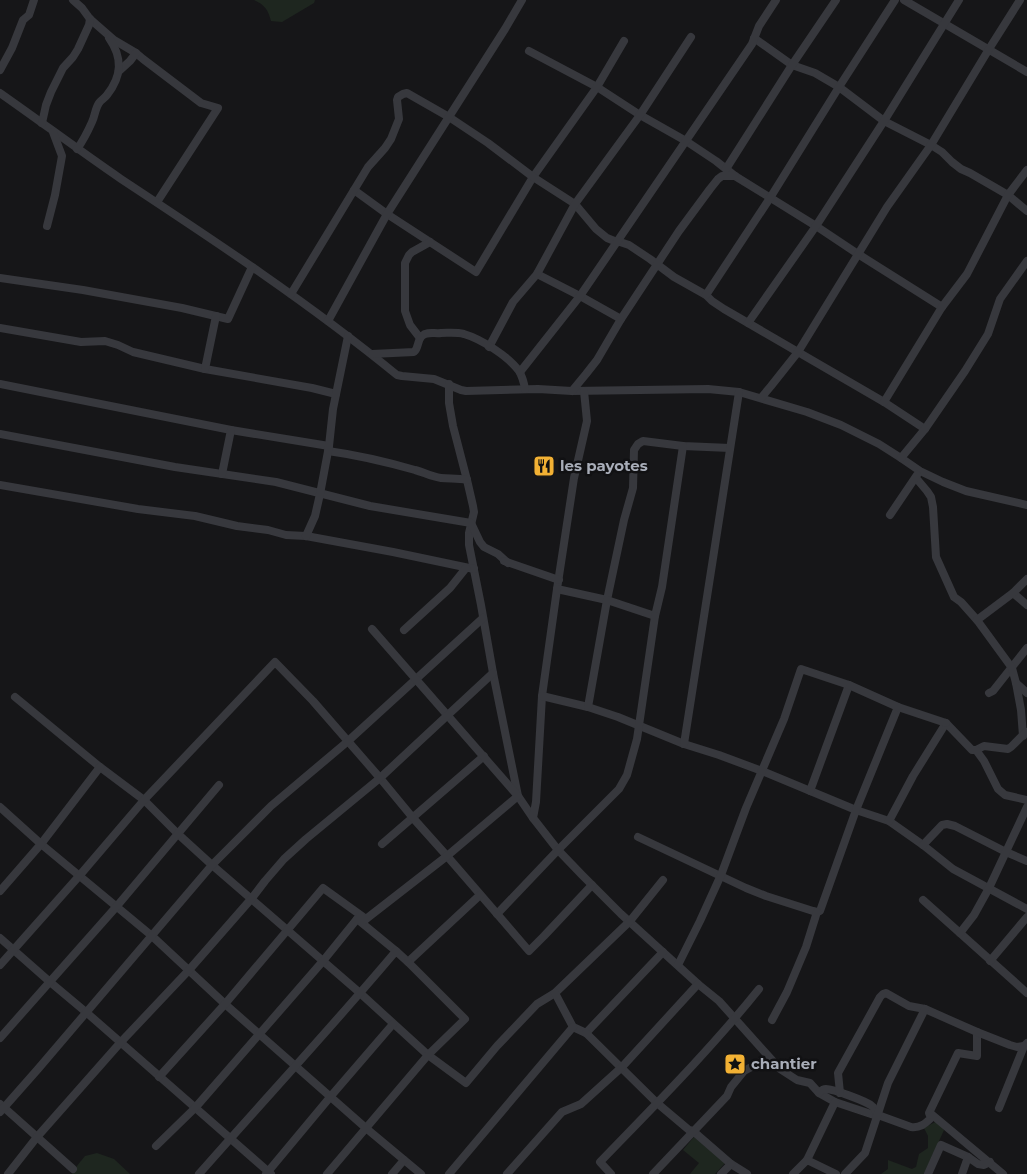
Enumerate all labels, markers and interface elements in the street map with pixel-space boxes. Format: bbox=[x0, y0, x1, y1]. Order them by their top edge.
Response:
restaurant icon: les payotes bbox=[532, 454, 556, 478]
place label: les payotes bbox=[560, 456, 648, 475]
place icon: chantier bbox=[723, 1052, 747, 1076]
place label: chantier bbox=[751, 1054, 817, 1073]

